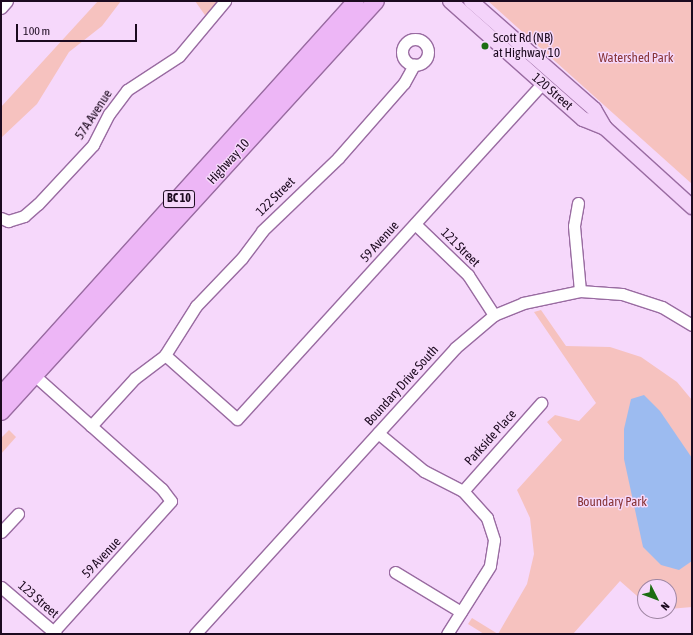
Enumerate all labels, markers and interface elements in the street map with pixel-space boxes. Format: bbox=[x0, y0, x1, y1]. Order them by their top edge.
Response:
scale bar bbox=[18, 16, 139, 42]
text: 100 m bbox=[23, 24, 50, 38]
place label: Scott Rd (NB) at Highway 10 bbox=[493, 31, 560, 62]
marker: Scott Rd (NB) at Highway 10 bbox=[480, 41, 490, 51]
park label: Watershed Park bbox=[599, 50, 673, 66]
street label: 120 Street bbox=[529, 70, 575, 114]
street label: 57A Avenue bbox=[72, 87, 116, 143]
street label: Highway 10 bbox=[205, 136, 253, 188]
street label: 122 Street bbox=[253, 174, 299, 220]
road number: BC 10 bbox=[162, 189, 196, 209]
street label: 59 Avenue bbox=[357, 218, 403, 266]
street label: 121 Street bbox=[437, 225, 483, 271]
street label: Boundary Drive South bbox=[362, 343, 442, 429]
street label: Parkside Place bbox=[462, 407, 520, 469]
park label: Boundary Park bbox=[577, 494, 647, 510]
street label: 59 Avenue bbox=[79, 534, 125, 582]
street label: 123 Street bbox=[15, 578, 61, 622]
north arrow bbox=[637, 579, 677, 619]
text: N bbox=[659, 600, 672, 613]

